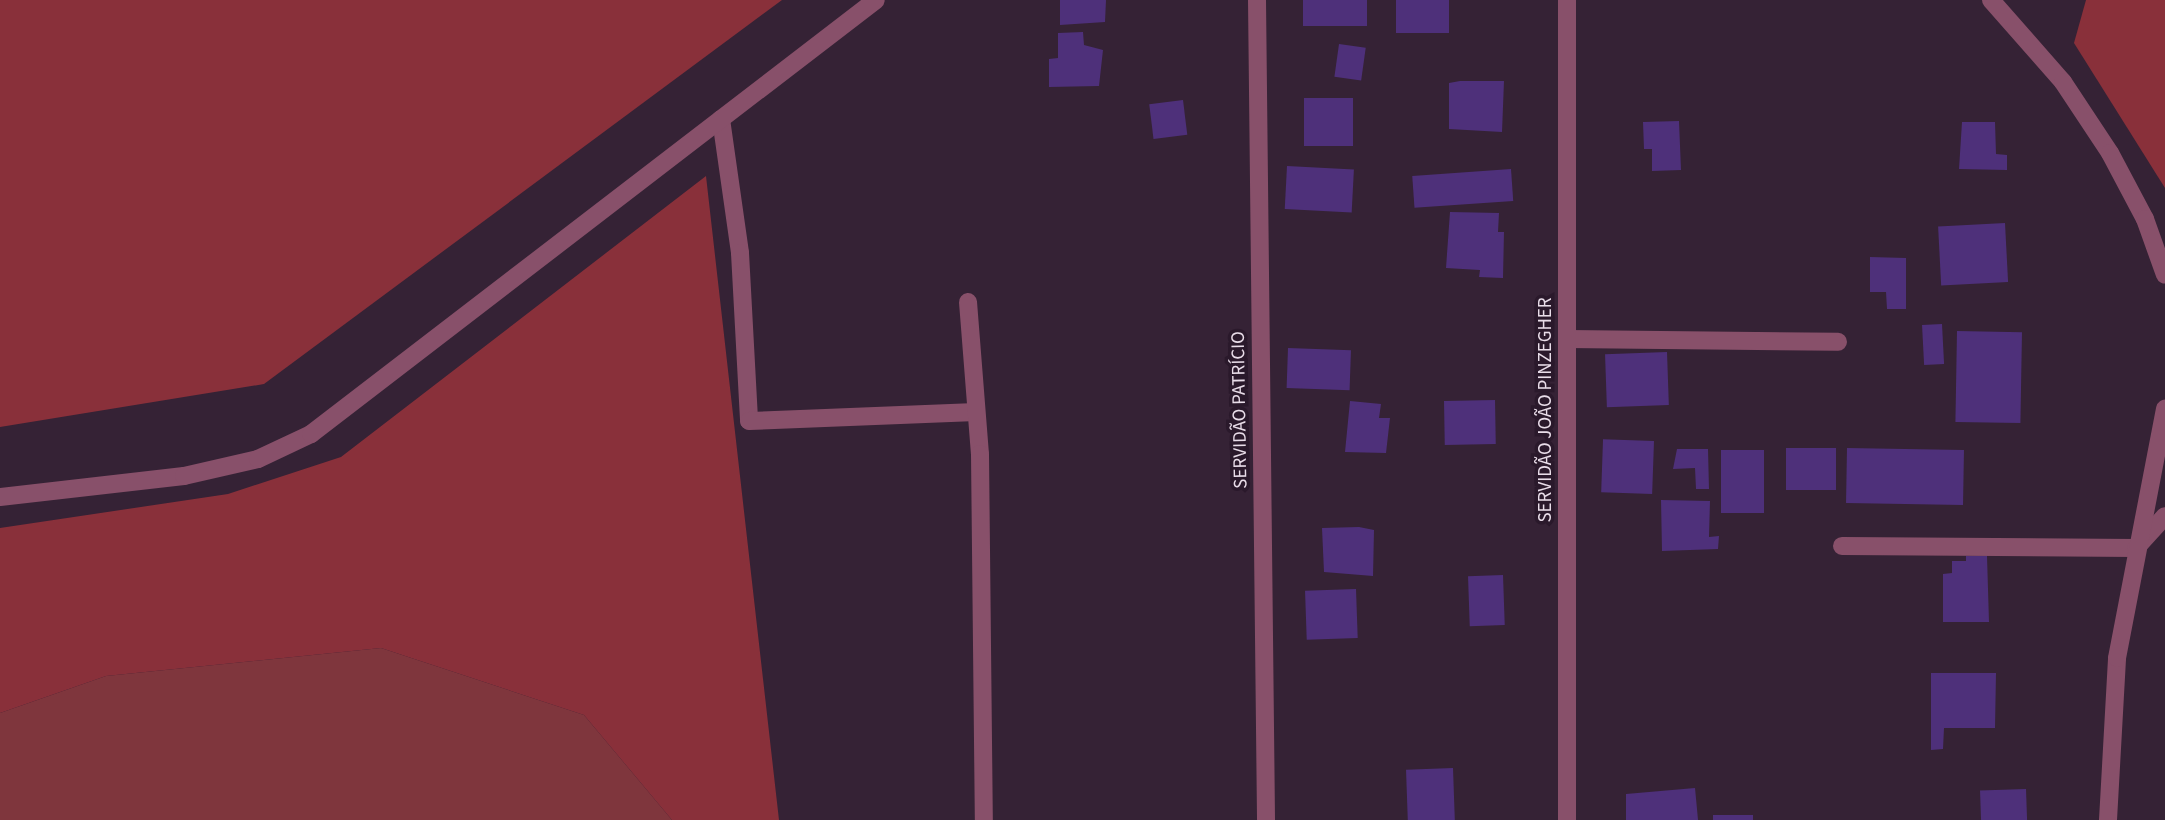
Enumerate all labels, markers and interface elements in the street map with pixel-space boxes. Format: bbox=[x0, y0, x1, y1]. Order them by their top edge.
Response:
street label: SERVIDÃO JOÃO PINZEGHER bbox=[1535, 297, 1557, 523]
street label: SERVIDÃO PATRÍCIO bbox=[1227, 331, 1253, 489]

